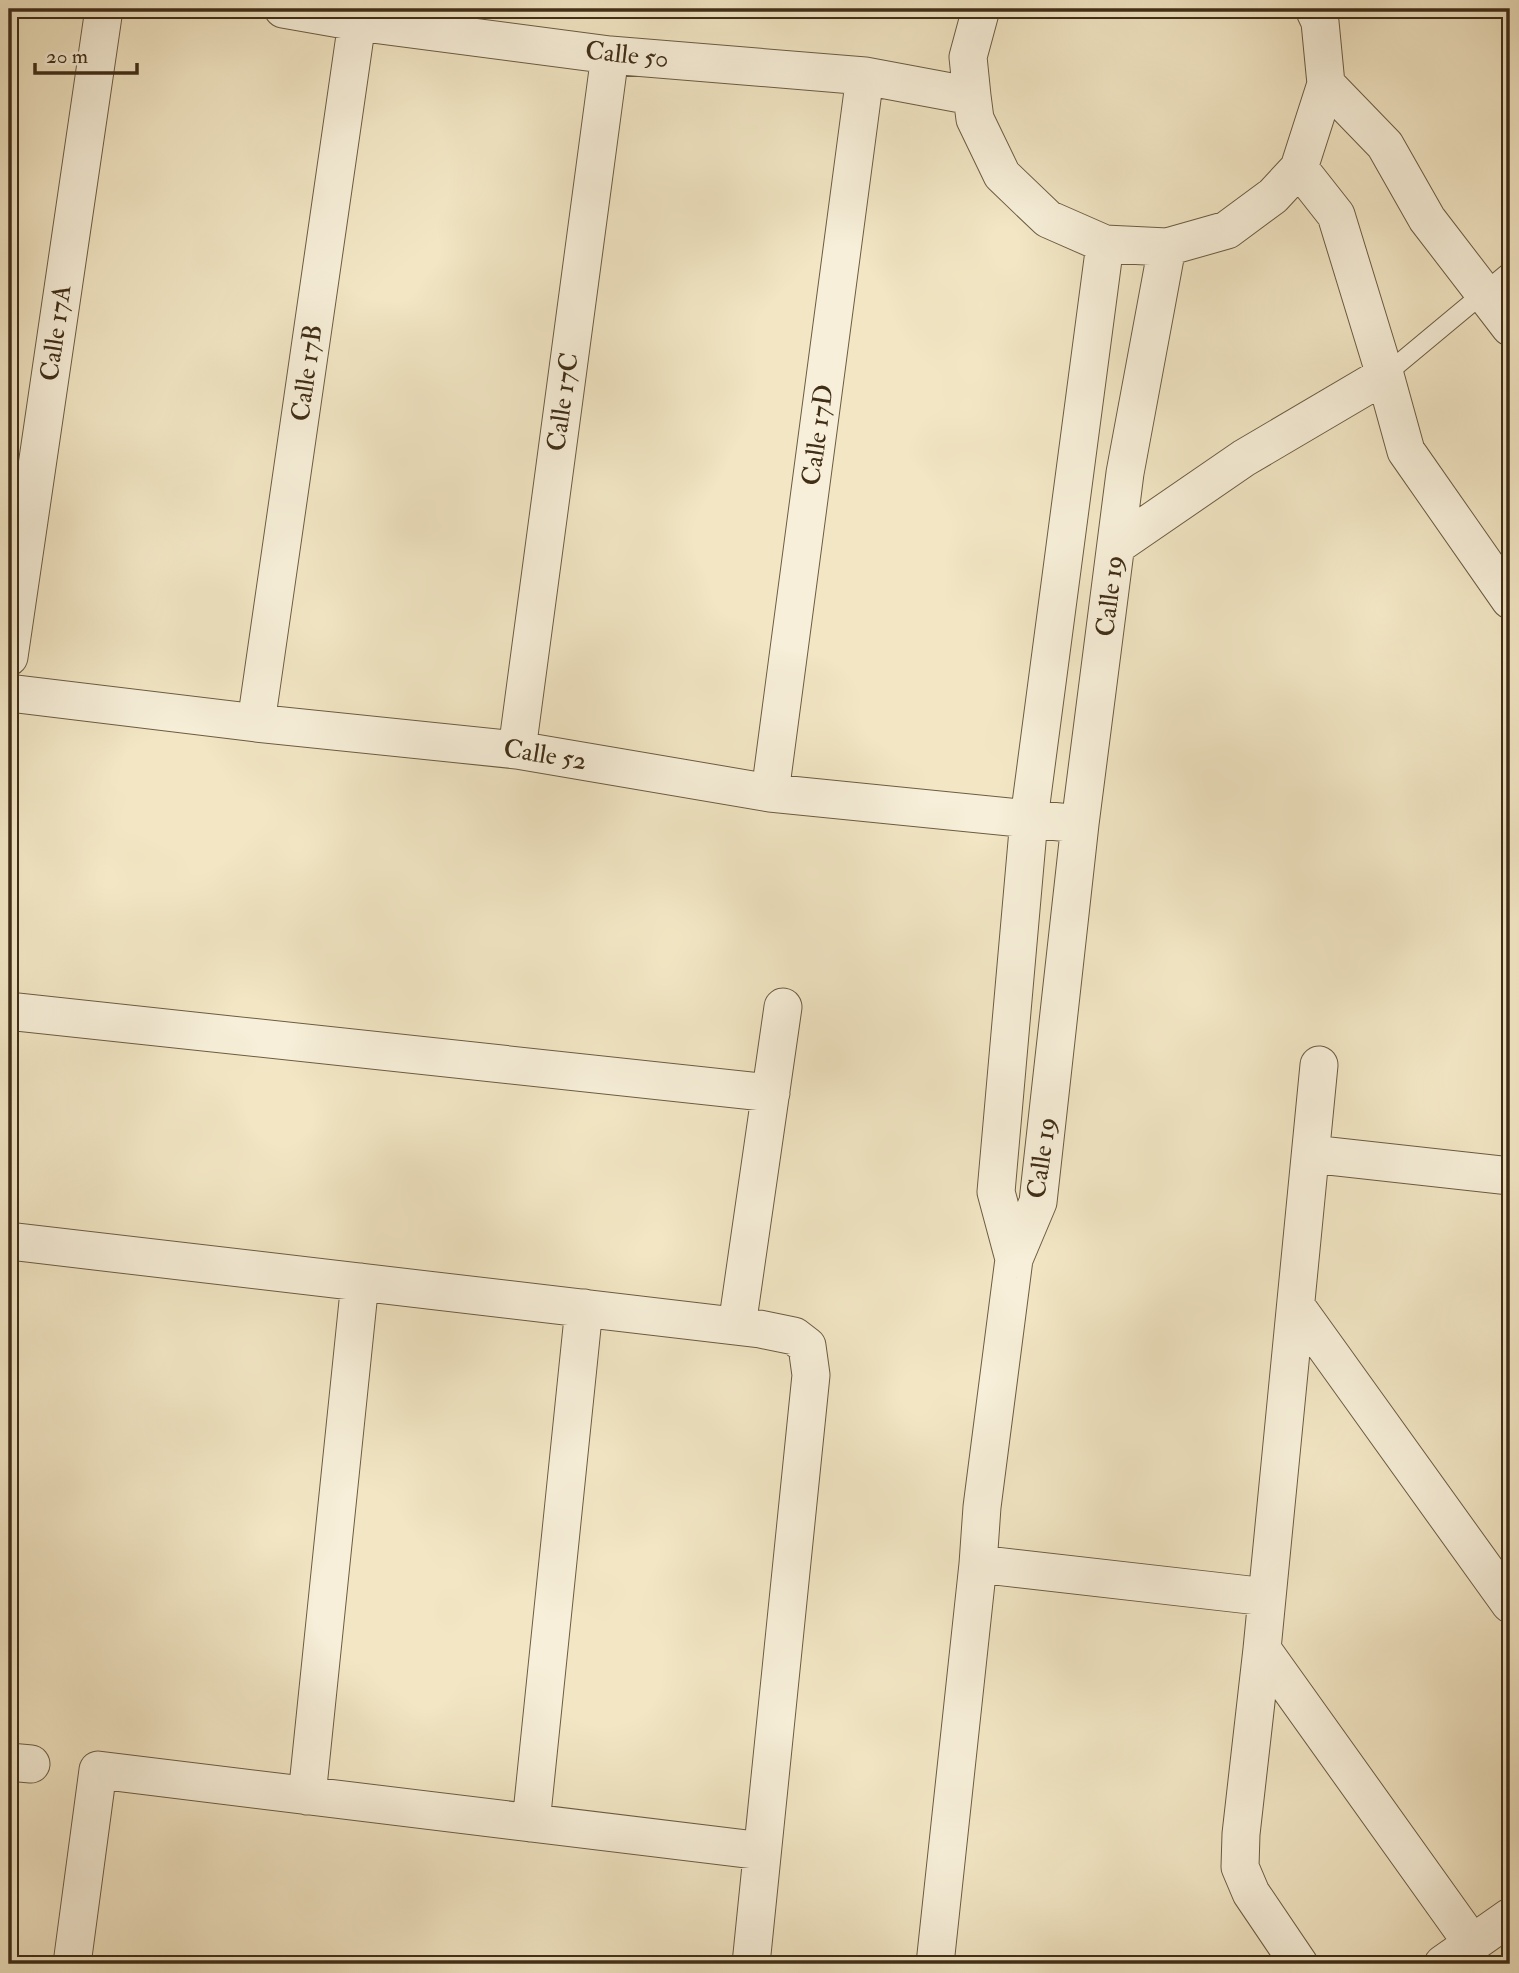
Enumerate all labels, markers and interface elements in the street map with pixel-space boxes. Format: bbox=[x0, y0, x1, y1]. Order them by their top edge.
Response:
scale bar bbox=[35, 32, 136, 76]
street label: Calle 50 bbox=[584, 35, 670, 75]
text: 20 m bbox=[46, 43, 88, 70]
street label: Calle 17A bbox=[33, 282, 79, 383]
street label: Calle 17B bbox=[284, 323, 330, 423]
street label: Calle 17C bbox=[540, 351, 586, 453]
street label: Calle 17D bbox=[795, 382, 841, 488]
street label: Calle 19 bbox=[1089, 554, 1131, 638]
street label: Calle 52 bbox=[501, 733, 589, 777]
street label: Calle 19 bbox=[1020, 1115, 1064, 1201]

